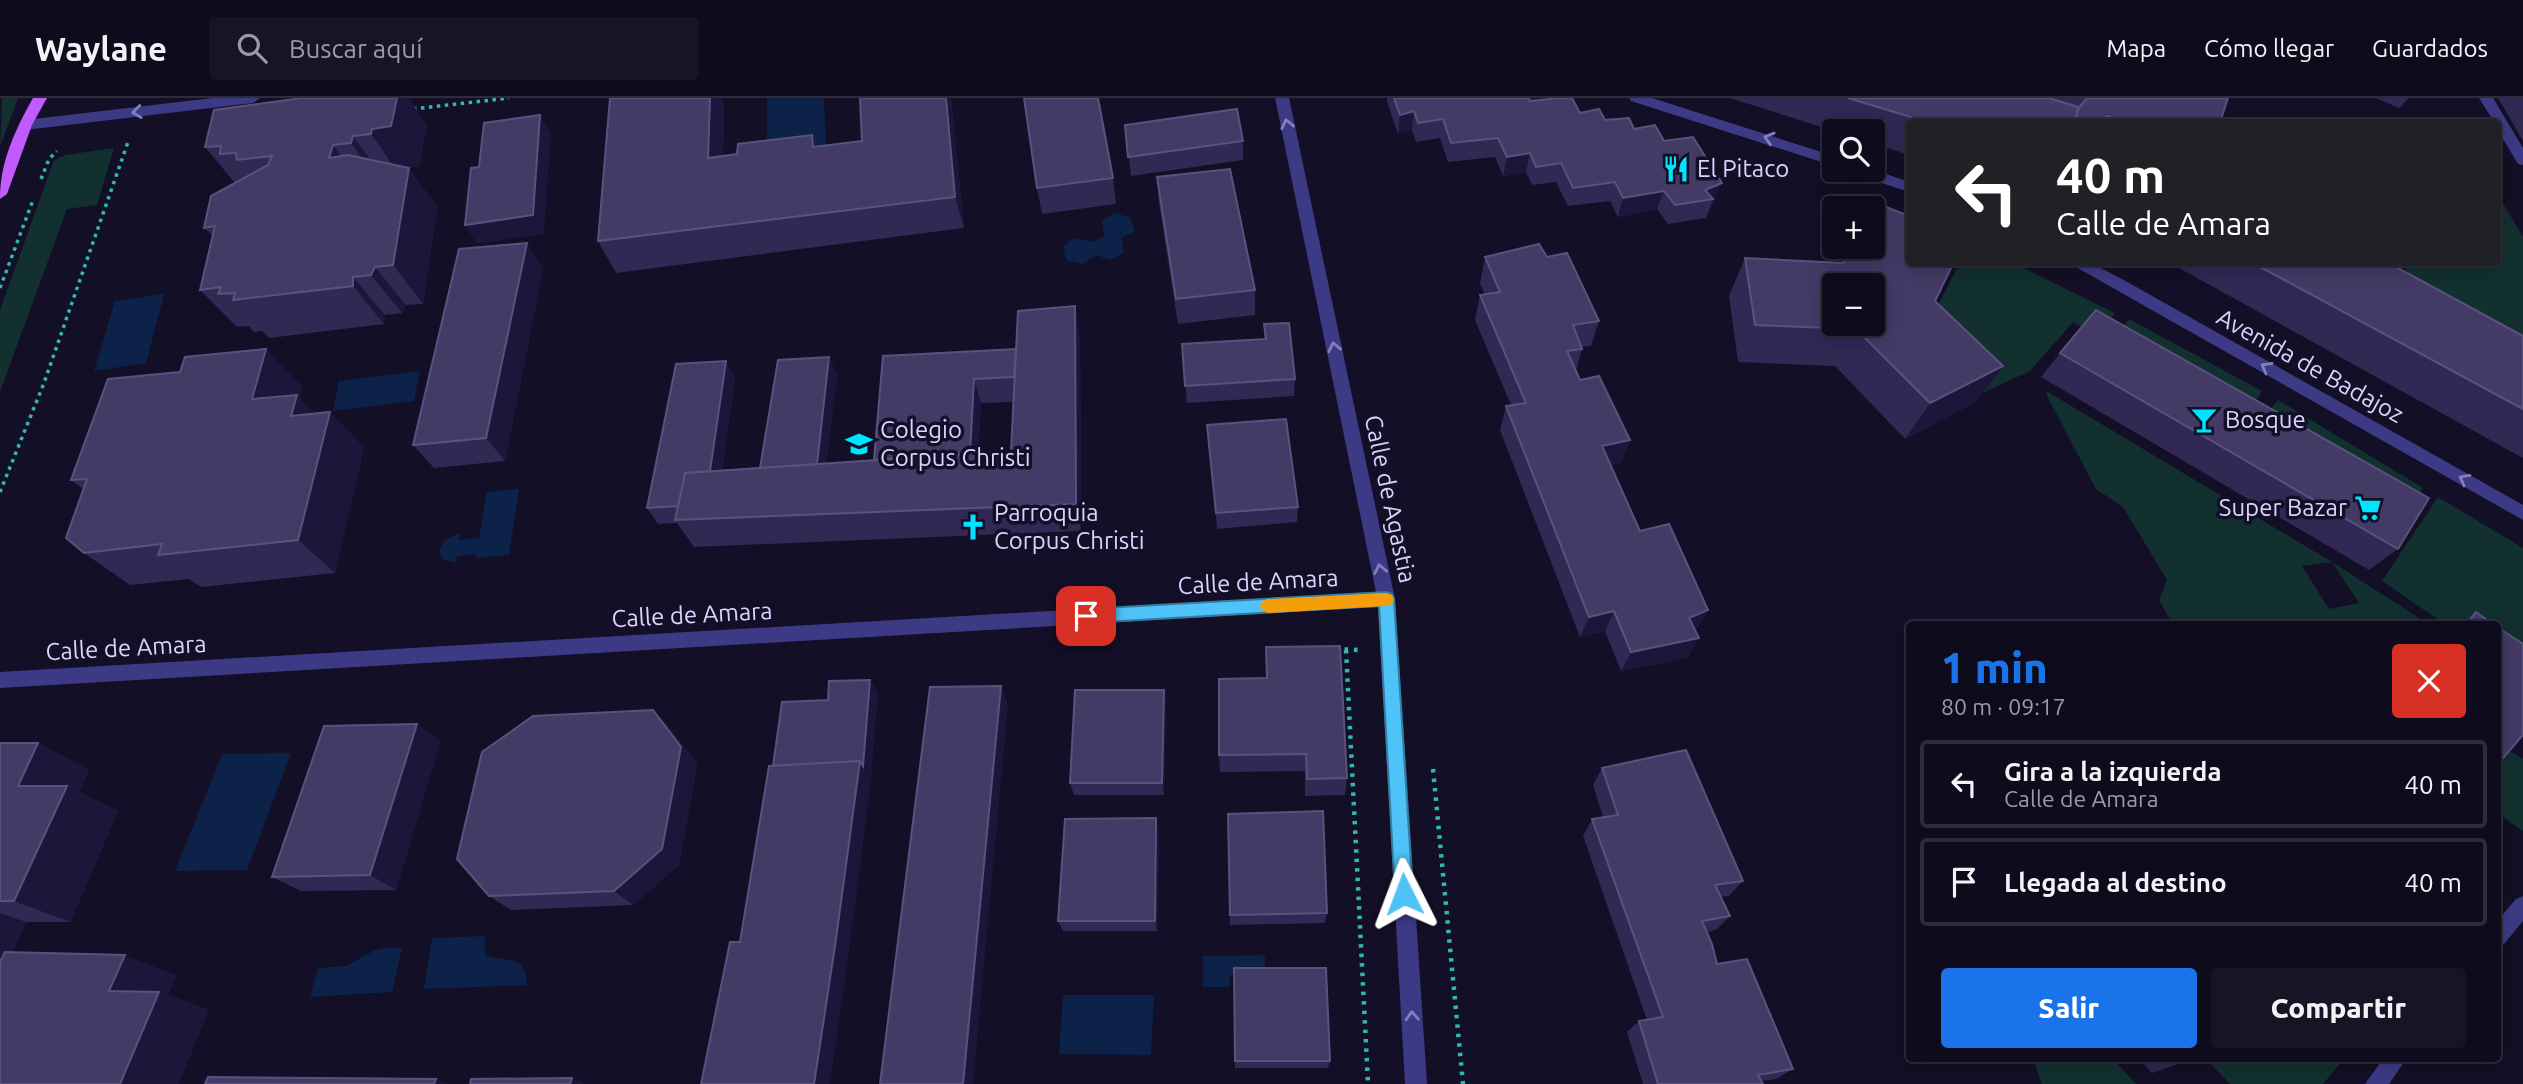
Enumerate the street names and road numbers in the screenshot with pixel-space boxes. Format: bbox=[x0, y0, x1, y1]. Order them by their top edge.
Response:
street label: Avenida de Badajoz bbox=[2212, 303, 2408, 428]
street label: Calle de Agastia bbox=[1360, 413, 1421, 585]
street label: Calle de Amara bbox=[1177, 564, 1339, 599]
street label: Calle de Amara bbox=[611, 597, 773, 632]
street label: Calle de Amara bbox=[45, 630, 207, 665]

